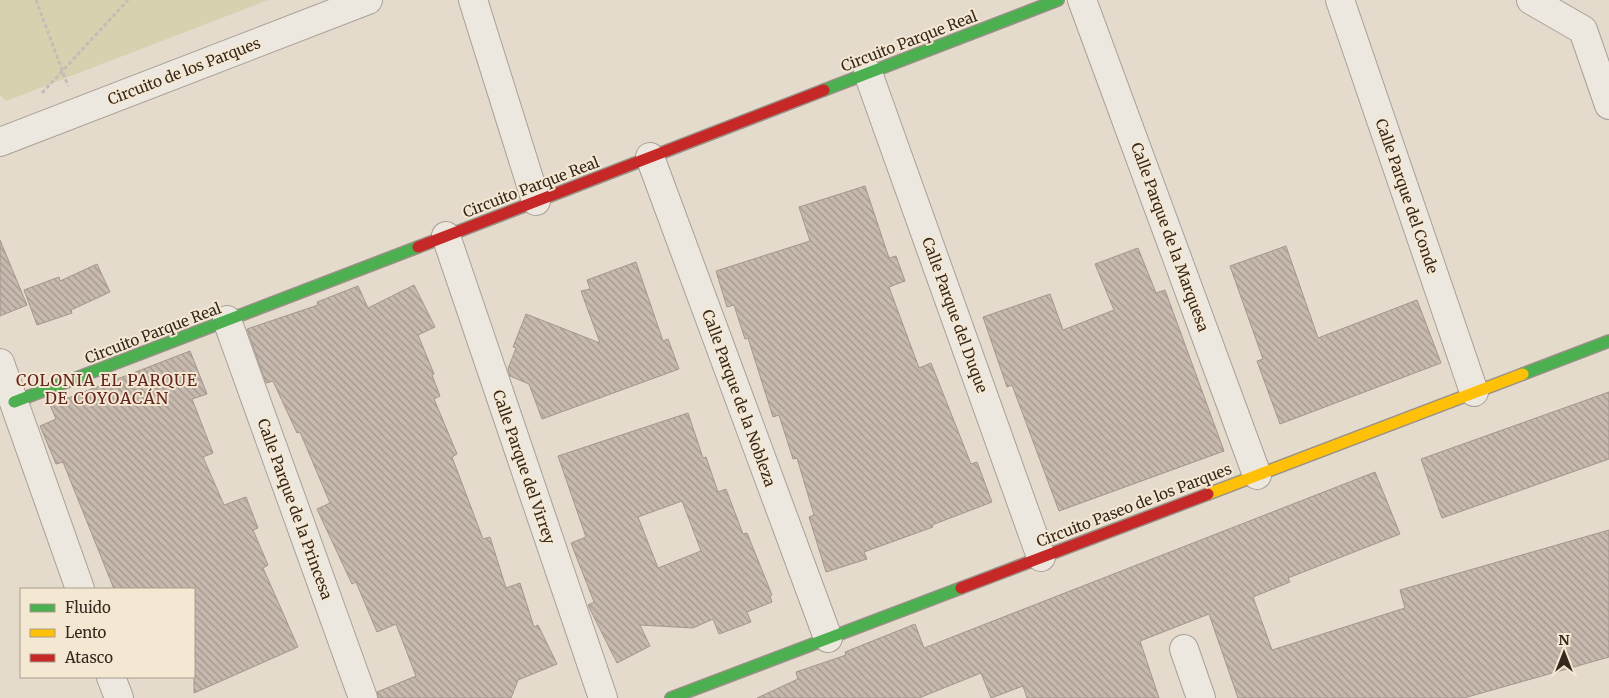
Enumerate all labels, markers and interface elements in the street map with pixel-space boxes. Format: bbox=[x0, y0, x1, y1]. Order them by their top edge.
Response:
street label: Circuito Parque Real bbox=[838, 6, 980, 76]
street label: Circuito de los Parques bbox=[105, 33, 263, 109]
street label: Calle Parque del Conde bbox=[1372, 116, 1442, 276]
street label: Calle Parque de la Marquesa bbox=[1127, 140, 1213, 334]
street label: Circuito Parque Real bbox=[460, 152, 602, 222]
street label: Calle Parque del Duque bbox=[918, 235, 992, 395]
street label: Circuito Parque Real bbox=[82, 298, 224, 368]
street label: Calle Parque de la Nobleza bbox=[698, 307, 780, 489]
district label: COLONIA EL PARQUE DE COYOACÁN bbox=[16, 370, 198, 408]
street label: Calle Parque del Virrey bbox=[489, 387, 559, 547]
street label: Calle Parque de la Princesa bbox=[253, 416, 337, 602]
street label: Circuito Paseo de los Parques bbox=[1034, 459, 1234, 551]
legend bbox=[20, 588, 195, 678]
text: Fluido bbox=[65, 598, 111, 617]
text: Lento bbox=[65, 623, 107, 642]
north arrow bbox=[1539, 628, 1589, 678]
text: N bbox=[1558, 631, 1570, 649]
text: Atasco bbox=[64, 648, 113, 667]

